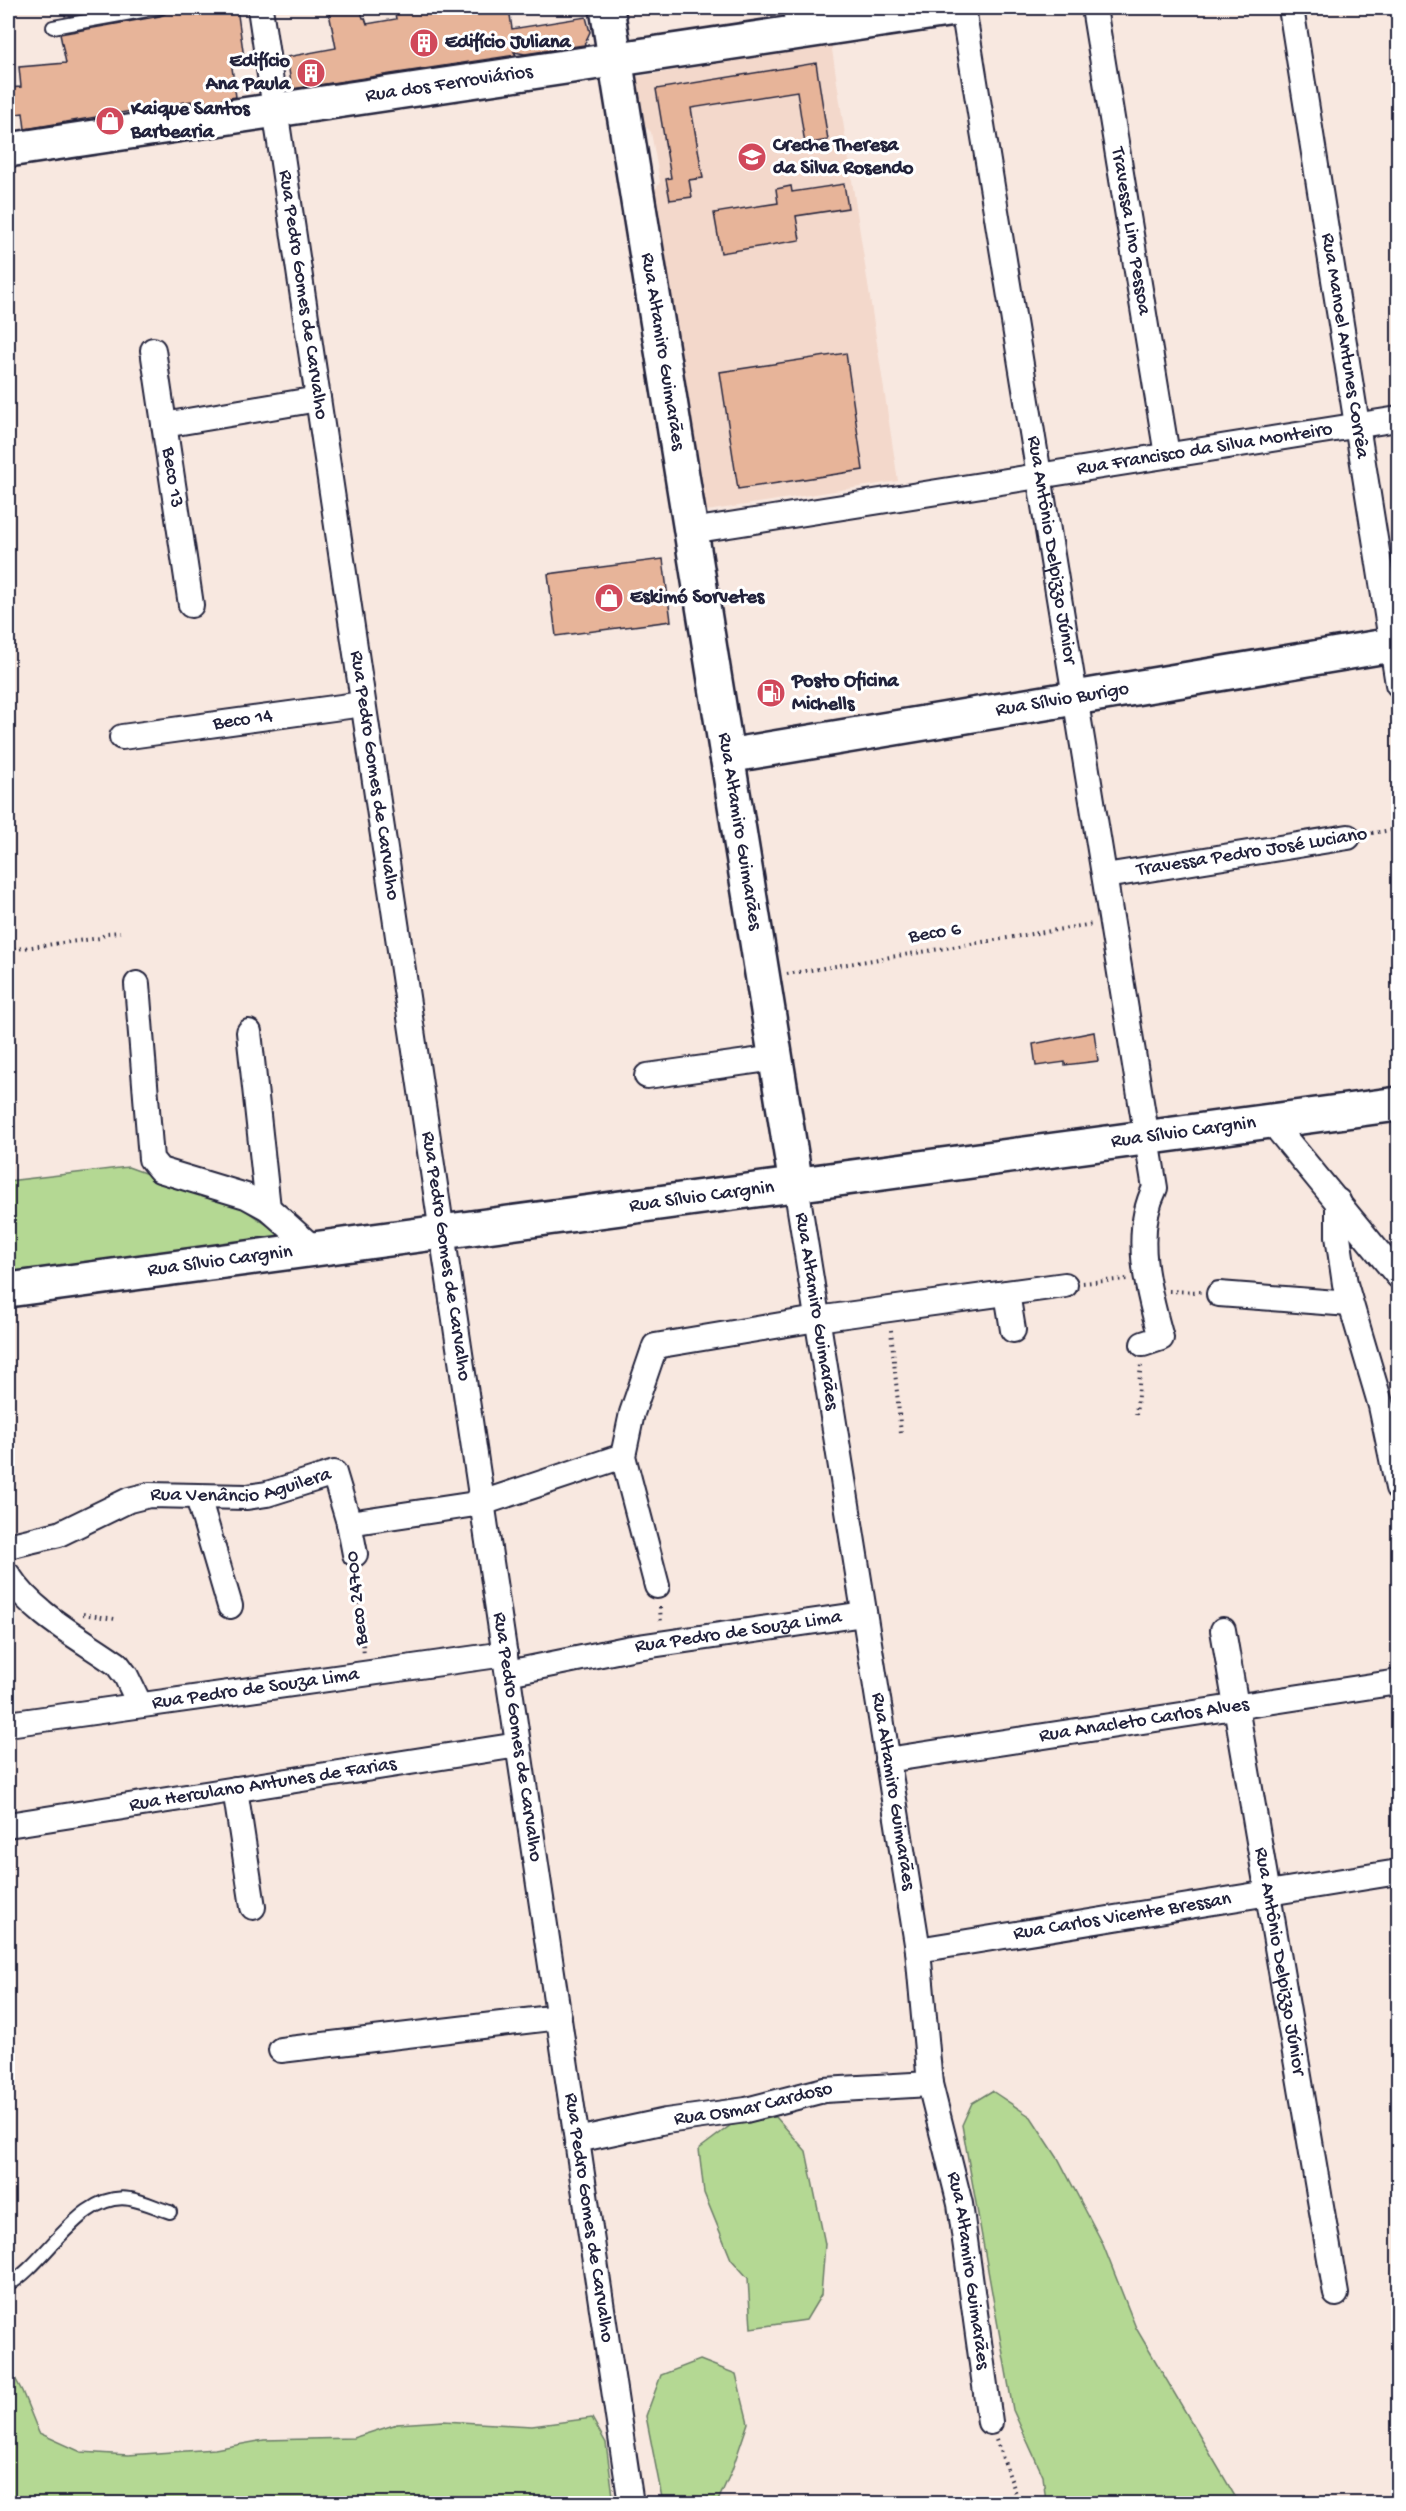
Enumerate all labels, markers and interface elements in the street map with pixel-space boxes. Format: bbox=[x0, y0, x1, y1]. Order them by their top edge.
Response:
building icon: Edifício Juliana bbox=[408, 27, 440, 59]
place label: Edifício Juliana bbox=[445, 32, 572, 55]
place label: Edifício Ana Paula bbox=[205, 51, 291, 97]
building icon: Edifício Ana Paula bbox=[295, 57, 327, 89]
street label: Rua dos Ferroviários bbox=[364, 60, 535, 108]
place label: Kaique Santos Barbearia bbox=[130, 99, 251, 145]
shop icon: Kaique Santos Barbearia bbox=[94, 105, 126, 137]
place label: Creche Theresa da Silva Rosendo bbox=[772, 135, 914, 181]
school or university icon: Creche Theresa da Silva Rosendo bbox=[736, 141, 768, 173]
street label: Travessa Lino Pessoa bbox=[1105, 145, 1156, 317]
street label: Rua Pedro Gomes de Carvalho bbox=[273, 168, 333, 421]
street label: Rua Manoel Antunes Corrêa bbox=[1315, 231, 1374, 461]
street label: Rua Altamiro Guimarães bbox=[635, 251, 689, 453]
street label: Rua Francisco da Silva Monteiro bbox=[1075, 418, 1334, 481]
street label: Rua Antônio Delpizzo Júnior bbox=[1021, 434, 1081, 667]
street label: Beco 13 bbox=[156, 445, 188, 509]
shop icon: Eskimó Sorvetes bbox=[593, 582, 625, 614]
place label: Eskimó Sorvetes bbox=[630, 587, 766, 610]
street label: Rua Pedro Gomes de Carvalho bbox=[344, 649, 404, 902]
place label: Posto Oficina Michells bbox=[791, 670, 899, 717]
fuel station icon: Posto Oficina Michells bbox=[755, 677, 787, 709]
street label: Rua Sílvio Burigo bbox=[994, 678, 1131, 722]
street label: Beco 14 bbox=[211, 705, 275, 736]
street label: Rua Altamiro Guimarães bbox=[712, 731, 767, 932]
street label: Travessa Pedro José Luciano bbox=[1134, 823, 1369, 883]
street label: Beco 6 bbox=[906, 918, 964, 950]
street label: Rua Sílvio Cargnin bbox=[1110, 1112, 1258, 1154]
street label: Rua Pedro Gomes de Carvalho bbox=[416, 1130, 475, 1383]
street label: Rua Sílvio Cargnin bbox=[628, 1176, 776, 1218]
street label: Rua Altamiro Guimarães bbox=[789, 1211, 843, 1412]
street label: Rua Sílvio Cargnin bbox=[146, 1240, 294, 1283]
street label: Rua Venâncio Aguilera bbox=[150, 1463, 335, 1509]
street label: Beco 24700 bbox=[342, 1550, 374, 1647]
street label: Rua Pedro de Souza Lima bbox=[633, 1606, 844, 1659]
street label: Rua Pedro Gomes de Carvalho bbox=[487, 1611, 547, 1863]
street label: Rua Pedro de Souza Lima bbox=[151, 1663, 361, 1715]
street label: Rua Altamiro Guimarães bbox=[866, 1691, 920, 1892]
street label: Rua Anacleto Carlos Alves bbox=[1038, 1693, 1251, 1748]
street label: Rua Herculano Antunes de Farias bbox=[128, 1753, 399, 1817]
street label: Rua Antônio Delpizzo Júnior bbox=[1249, 1846, 1310, 2079]
street label: Rua Carlos Vicente Bressan bbox=[1012, 1888, 1233, 1946]
street label: Rua Osmar Cardoso bbox=[673, 2078, 833, 2131]
street label: Rua Pedro Gomes de Carvalho bbox=[559, 2091, 618, 2344]
street label: Rua Altamiro Guimarães bbox=[941, 2170, 994, 2372]

